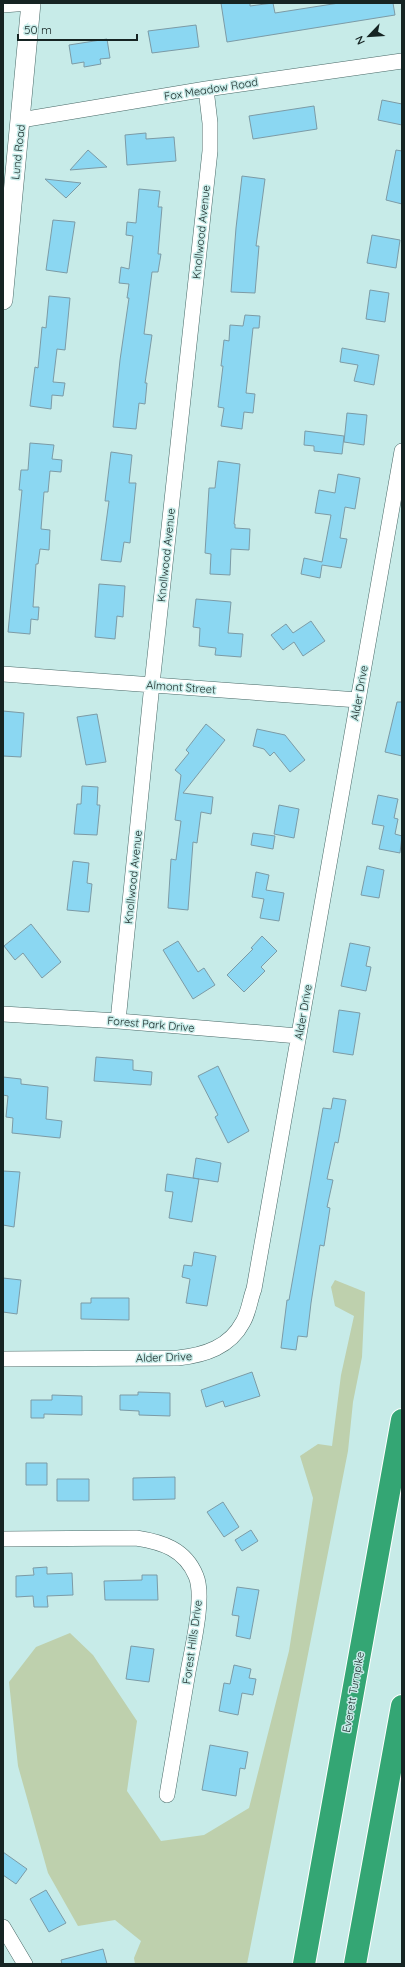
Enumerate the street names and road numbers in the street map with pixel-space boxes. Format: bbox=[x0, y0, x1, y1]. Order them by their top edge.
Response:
street label: Fox Meadow Road bbox=[163, 75, 259, 103]
street label: Lund Road bbox=[8, 124, 28, 180]
street label: Knollwood Avenue bbox=[189, 184, 213, 280]
street label: Knollwood Avenue bbox=[154, 507, 178, 603]
street label: Alder Drive bbox=[347, 664, 371, 722]
street label: Almont Street bbox=[146, 678, 216, 696]
street label: Knollwood Avenue bbox=[121, 829, 145, 925]
street label: Alder Drive bbox=[291, 983, 315, 1041]
street label: Forest Park Drive bbox=[107, 1013, 195, 1035]
street label: Alder Drive bbox=[136, 1349, 192, 1365]
street label: Forest Hills Drive bbox=[179, 1599, 205, 1685]
street label: Everett Turnpike bbox=[339, 1651, 367, 1733]

